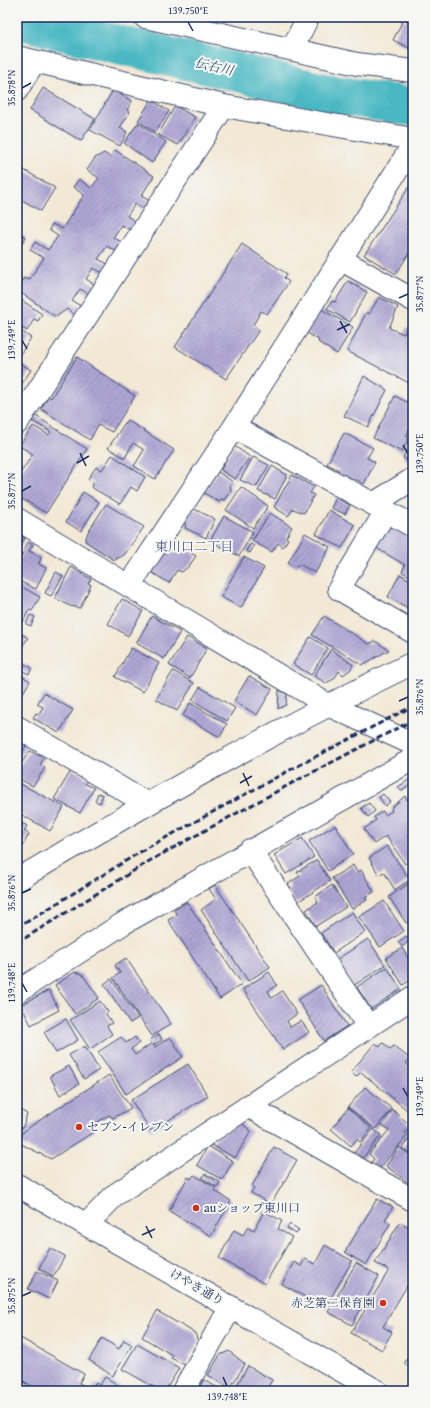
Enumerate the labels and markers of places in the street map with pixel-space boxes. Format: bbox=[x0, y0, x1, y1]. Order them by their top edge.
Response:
place label: セブン-イレブン bbox=[87, 1118, 174, 1135]
marker: セブン-イレブン bbox=[74, 1122, 84, 1132]
place label: auショップ東川口 bbox=[204, 1199, 300, 1216]
marker: auショップ東川口 bbox=[191, 1203, 201, 1213]
place label: 赤芝第二保育園 bbox=[291, 1294, 375, 1311]
marker: 赤芝第二保育園 bbox=[378, 1298, 388, 1308]

